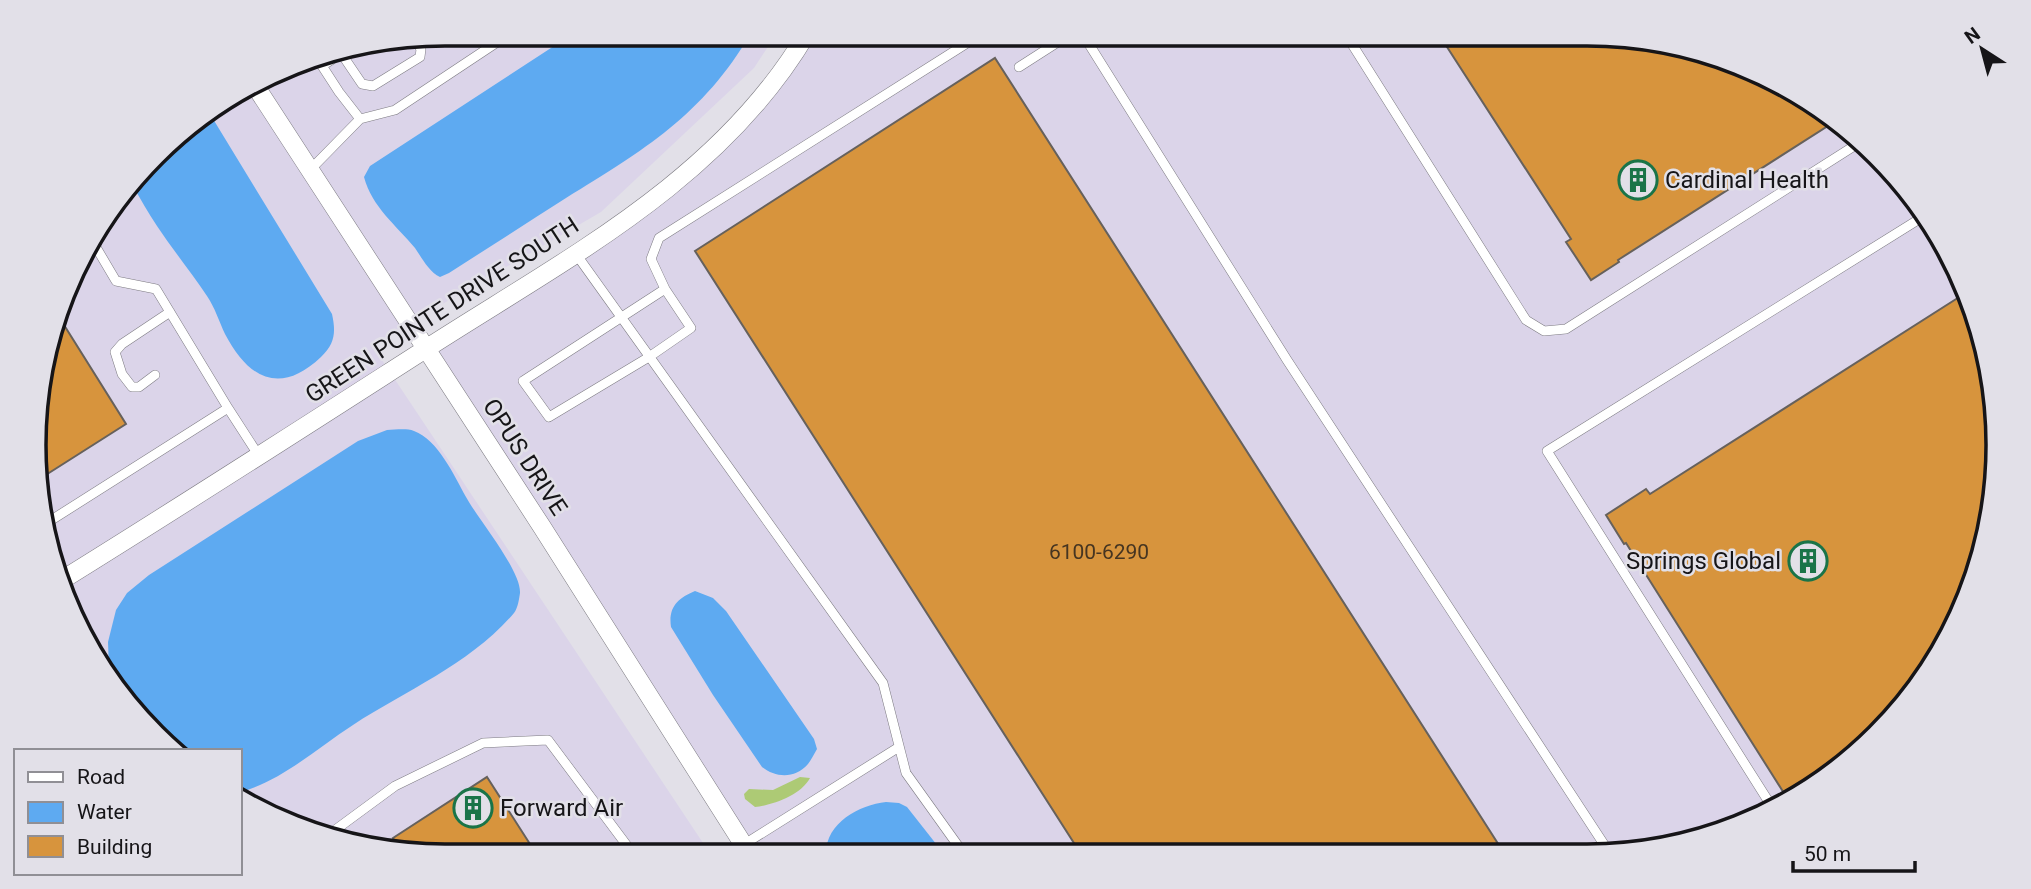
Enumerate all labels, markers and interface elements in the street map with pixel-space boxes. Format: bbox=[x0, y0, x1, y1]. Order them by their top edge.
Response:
north arrow bbox=[1947, 14, 2017, 84]
text: N bbox=[1960, 22, 1984, 49]
building icon: Cardinal Health bbox=[1617, 159, 1659, 201]
place label: Cardinal Health bbox=[1665, 166, 1829, 194]
street label: GREEN POINTE DRIVE SOUTH bbox=[300, 211, 584, 409]
street label: OPUS DRIVE bbox=[477, 393, 573, 521]
house number: 6100-6290 bbox=[1049, 540, 1149, 564]
building icon: Springs Global bbox=[1787, 540, 1829, 582]
place label: Springs Global bbox=[1626, 547, 1781, 575]
legend bbox=[14, 749, 242, 875]
text: Road bbox=[77, 765, 125, 789]
building icon: Forward Air bbox=[452, 787, 494, 829]
place label: Forward Air bbox=[500, 794, 623, 822]
text: Water bbox=[77, 800, 132, 824]
scale bar bbox=[1793, 830, 1916, 874]
text: Building bbox=[77, 835, 152, 859]
text: 50 m bbox=[1804, 842, 1851, 866]

